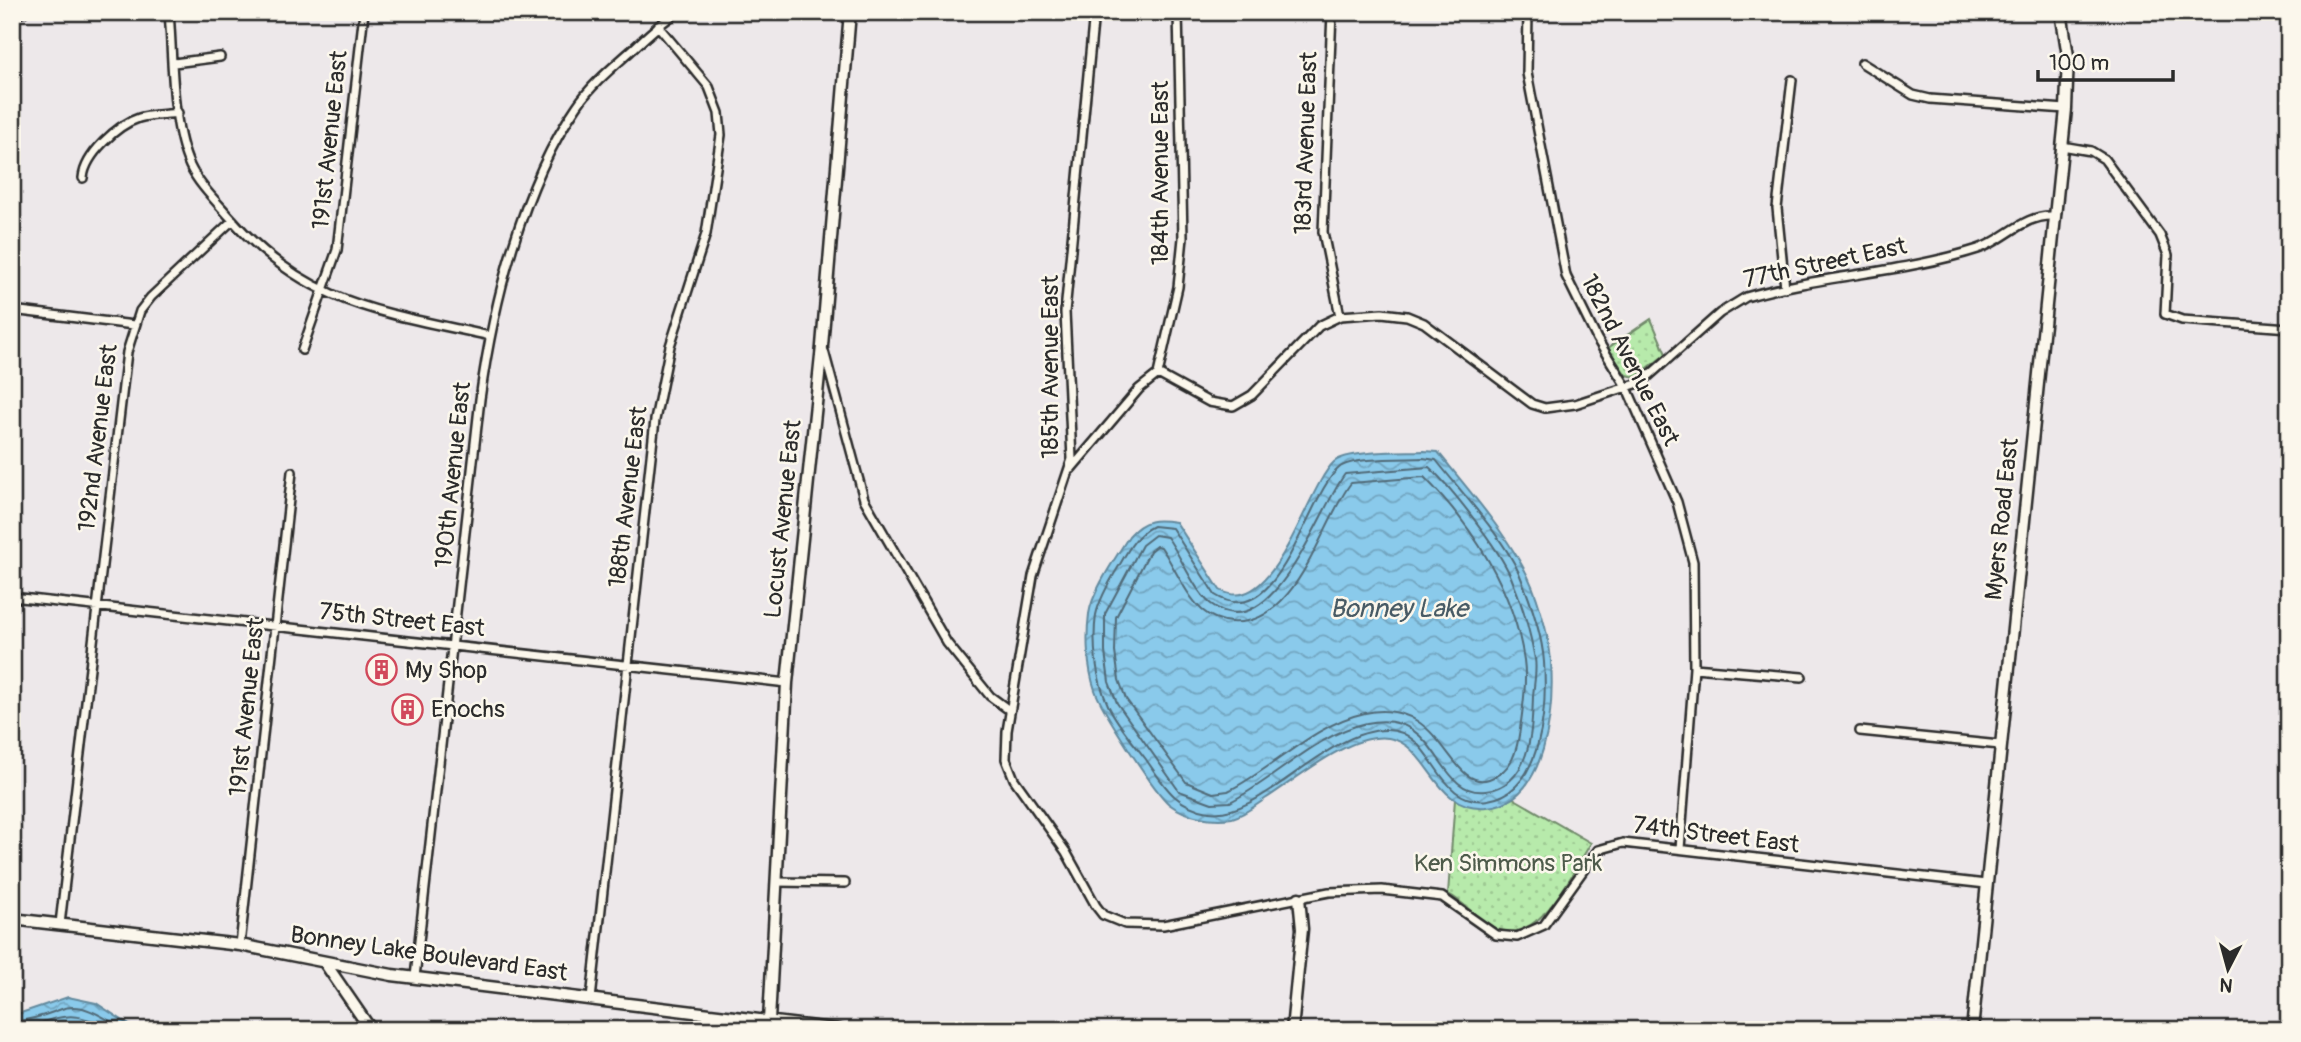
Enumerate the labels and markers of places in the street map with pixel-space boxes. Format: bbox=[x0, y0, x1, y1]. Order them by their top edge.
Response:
building icon: My Shop bbox=[365, 653, 399, 687]
place label: My Shop bbox=[405, 656, 487, 685]
building icon: Enochs bbox=[391, 692, 425, 726]
place label: Enochs bbox=[431, 695, 505, 724]

